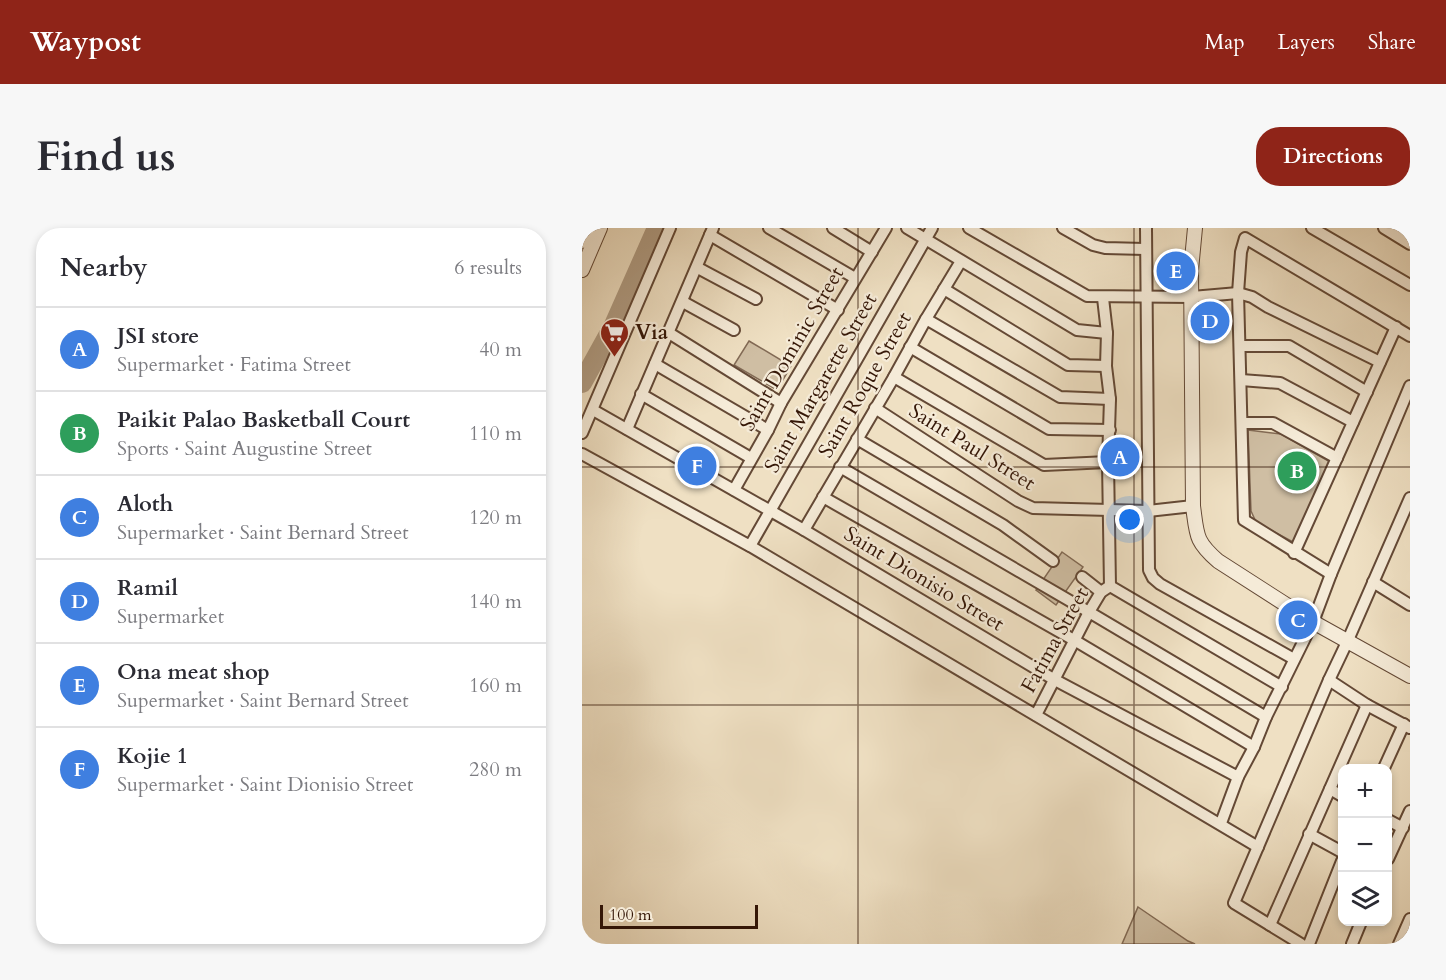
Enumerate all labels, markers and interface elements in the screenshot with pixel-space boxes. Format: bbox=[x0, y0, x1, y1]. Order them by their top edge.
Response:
text: Waypost bbox=[30, 23, 141, 61]
text: Map bbox=[1205, 28, 1245, 57]
text: Layers bbox=[1278, 28, 1335, 57]
text: Share bbox=[1368, 28, 1416, 57]
button: Directions bbox=[1256, 127, 1410, 186]
text: Find us bbox=[36, 128, 176, 185]
pin: E bbox=[1156, 248, 1196, 294]
text: Nearby bbox=[60, 250, 148, 285]
text: 6 results bbox=[454, 254, 522, 281]
street label: Saint Dominic Street bbox=[733, 261, 851, 437]
street label: Saint Margarette Street bbox=[758, 287, 885, 478]
pin: D bbox=[1190, 298, 1230, 344]
street label: Saint Roque Street bbox=[811, 306, 919, 463]
supermarket icon: Via bbox=[598, 316, 630, 358]
place label: Via bbox=[635, 318, 669, 347]
text: JSI store bbox=[117, 321, 199, 351]
text: A bbox=[72, 336, 87, 363]
text: 40 m bbox=[479, 336, 522, 363]
text: Supermarket · Fatima Street bbox=[117, 351, 351, 378]
street label: Saint Paul Street bbox=[903, 396, 1041, 498]
text: Paikit Palao Basketball Court bbox=[117, 405, 410, 435]
text: B bbox=[72, 420, 87, 447]
text: 110 m bbox=[469, 420, 522, 447]
pin: A bbox=[1100, 434, 1140, 480]
text: Sports · Saint Augustine Street bbox=[117, 435, 372, 462]
pin: F bbox=[678, 444, 716, 488]
pin: B bbox=[1278, 448, 1316, 494]
text: Aloth bbox=[117, 489, 173, 519]
text: C bbox=[72, 504, 87, 531]
text: 120 m bbox=[469, 504, 522, 531]
your location bbox=[1115, 505, 1144, 534]
text: Supermarket · Saint Bernard Street bbox=[117, 519, 409, 546]
street label: Saint Dionisio Street bbox=[838, 520, 1010, 639]
text: Ramil bbox=[117, 573, 178, 603]
street label: Fatima Street bbox=[1014, 582, 1096, 698]
text: D bbox=[71, 588, 88, 615]
text: 140 m bbox=[469, 588, 522, 615]
pin: C bbox=[1278, 598, 1318, 642]
text: Supermarket bbox=[117, 603, 224, 630]
text: Ona meat shop bbox=[117, 657, 270, 687]
text: E bbox=[73, 672, 86, 699]
text: 160 m bbox=[469, 672, 522, 699]
text: Supermarket · Saint Bernard Street bbox=[117, 687, 409, 714]
text: Kojie 1 bbox=[117, 741, 188, 771]
text: F bbox=[74, 756, 85, 783]
text: 280 m bbox=[469, 756, 522, 783]
map controls bbox=[1338, 764, 1392, 926]
button: + bbox=[1338, 764, 1392, 818]
text: Supermarket · Saint Dionisio Street bbox=[117, 771, 413, 798]
button: − bbox=[1338, 818, 1392, 872]
button: layers bbox=[1338, 872, 1392, 926]
scale bar bbox=[600, 902, 758, 930]
text: 100 m bbox=[609, 904, 651, 926]

